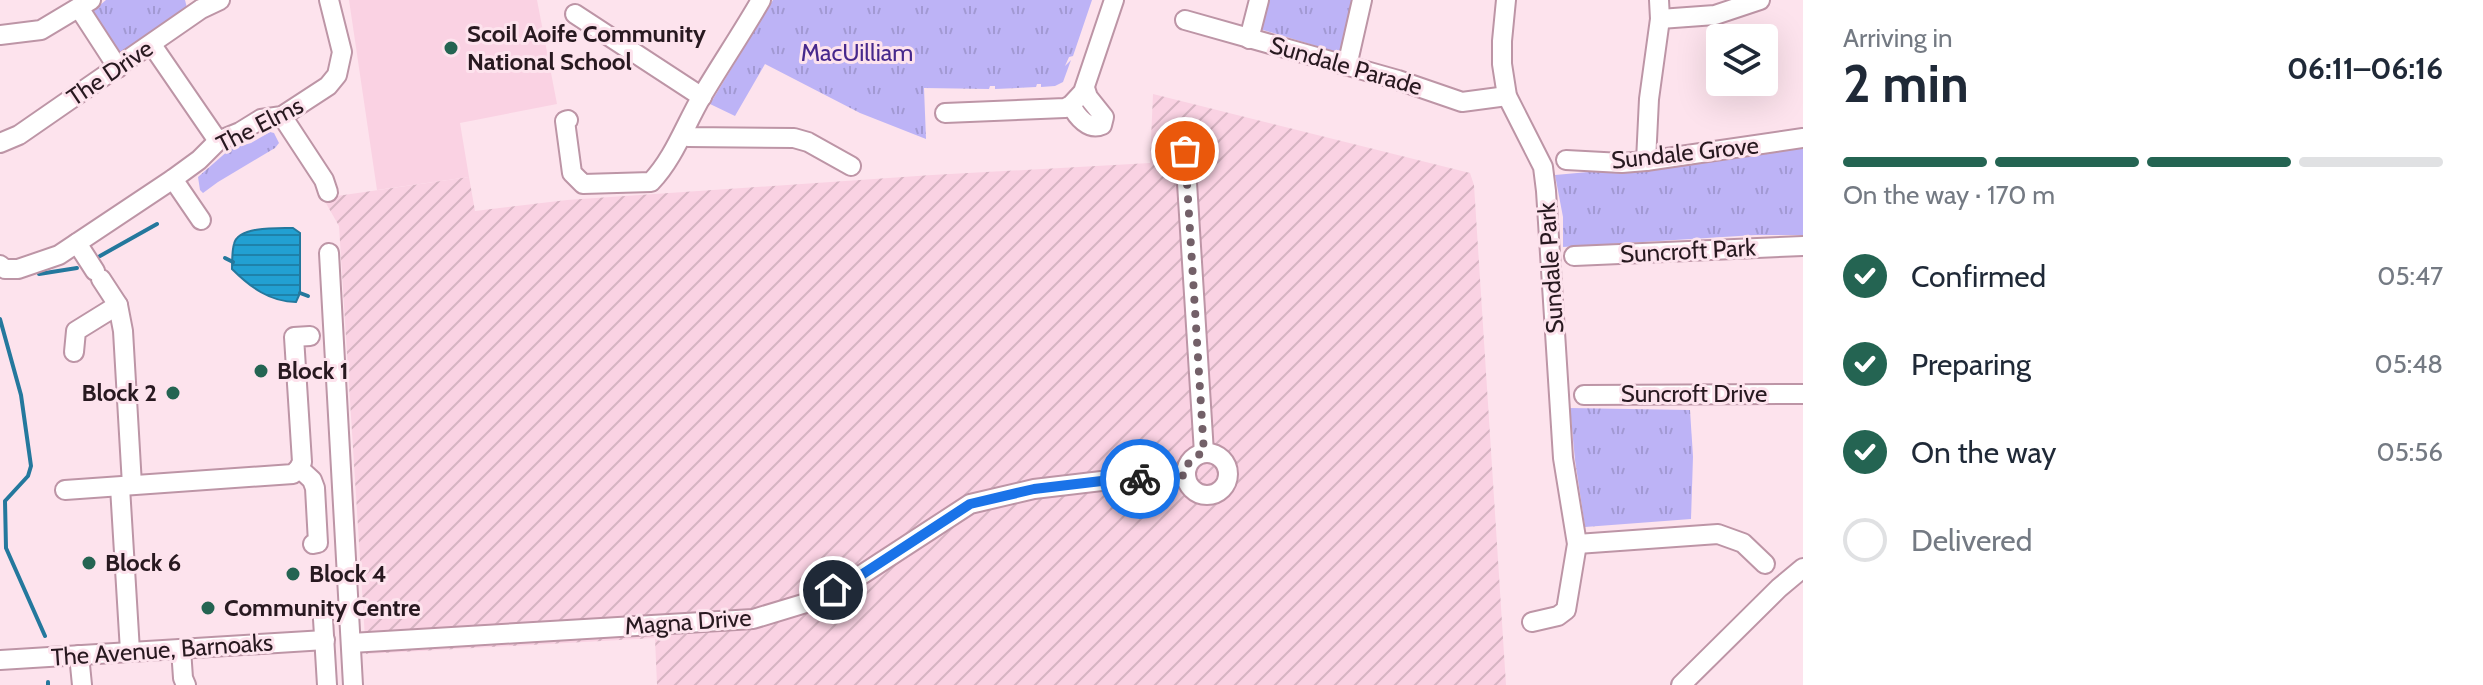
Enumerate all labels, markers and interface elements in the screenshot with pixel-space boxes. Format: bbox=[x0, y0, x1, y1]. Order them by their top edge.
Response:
place label: Scoil Aoife Community National School bbox=[467, 19, 706, 76]
text: Arriving in bbox=[1843, 22, 1953, 54]
map controls bbox=[1706, 24, 1778, 96]
button: layers bbox=[1706, 24, 1778, 96]
street label: Sundale Parade bbox=[1266, 30, 1426, 101]
street label: The Drive bbox=[61, 33, 158, 112]
park label: MacUilliam bbox=[801, 38, 913, 67]
marker: Scoil Aoife Community National School bbox=[442, 39, 460, 57]
text: 06:11–06:16 bbox=[2287, 50, 2443, 87]
text: 2 min bbox=[1843, 52, 1969, 115]
street label: The Elms bbox=[212, 90, 308, 159]
pin bbox=[1151, 117, 1219, 185]
icon: bag bbox=[1163, 129, 1207, 173]
street label: Sundale Grove bbox=[1610, 130, 1760, 175]
text: On the way · 170 m bbox=[1843, 179, 2055, 211]
street label: Sundale Park bbox=[1531, 201, 1570, 334]
street label: Suncroft Park bbox=[1619, 232, 1757, 269]
icon: check bbox=[1843, 254, 1887, 298]
text: Confirmed bbox=[1911, 258, 2046, 295]
text: 05:47 bbox=[2377, 260, 2443, 292]
icon: check bbox=[1843, 342, 1887, 386]
text: Preparing bbox=[1911, 346, 2031, 383]
text: 05:48 bbox=[2375, 348, 2443, 380]
place label: Block 1 bbox=[277, 356, 349, 385]
marker: Block 1 bbox=[252, 362, 270, 380]
place label: Block 2 bbox=[82, 378, 157, 407]
street label: Suncroft Drive bbox=[1621, 379, 1767, 408]
marker: Block 2 bbox=[164, 384, 182, 402]
icon: check bbox=[1843, 430, 1887, 474]
text: On the way bbox=[1911, 434, 2056, 471]
text: 05:56 bbox=[2377, 436, 2443, 468]
courier bbox=[1100, 439, 1180, 519]
icon: bike bbox=[1118, 457, 1162, 501]
text: Delivered bbox=[1911, 522, 2032, 559]
place label: Block 6 bbox=[105, 548, 181, 577]
marker: Block 6 bbox=[80, 554, 98, 572]
pin bbox=[799, 556, 867, 624]
place label: Block 4 bbox=[309, 559, 387, 588]
marker: Block 4 bbox=[284, 565, 302, 583]
icon: home bbox=[811, 568, 855, 612]
place label: Community Centre bbox=[224, 593, 421, 622]
marker: Community Centre bbox=[199, 599, 217, 617]
street label: Magna Drive bbox=[624, 603, 752, 640]
street label: The Avenue, Barnoaks bbox=[50, 627, 274, 672]

